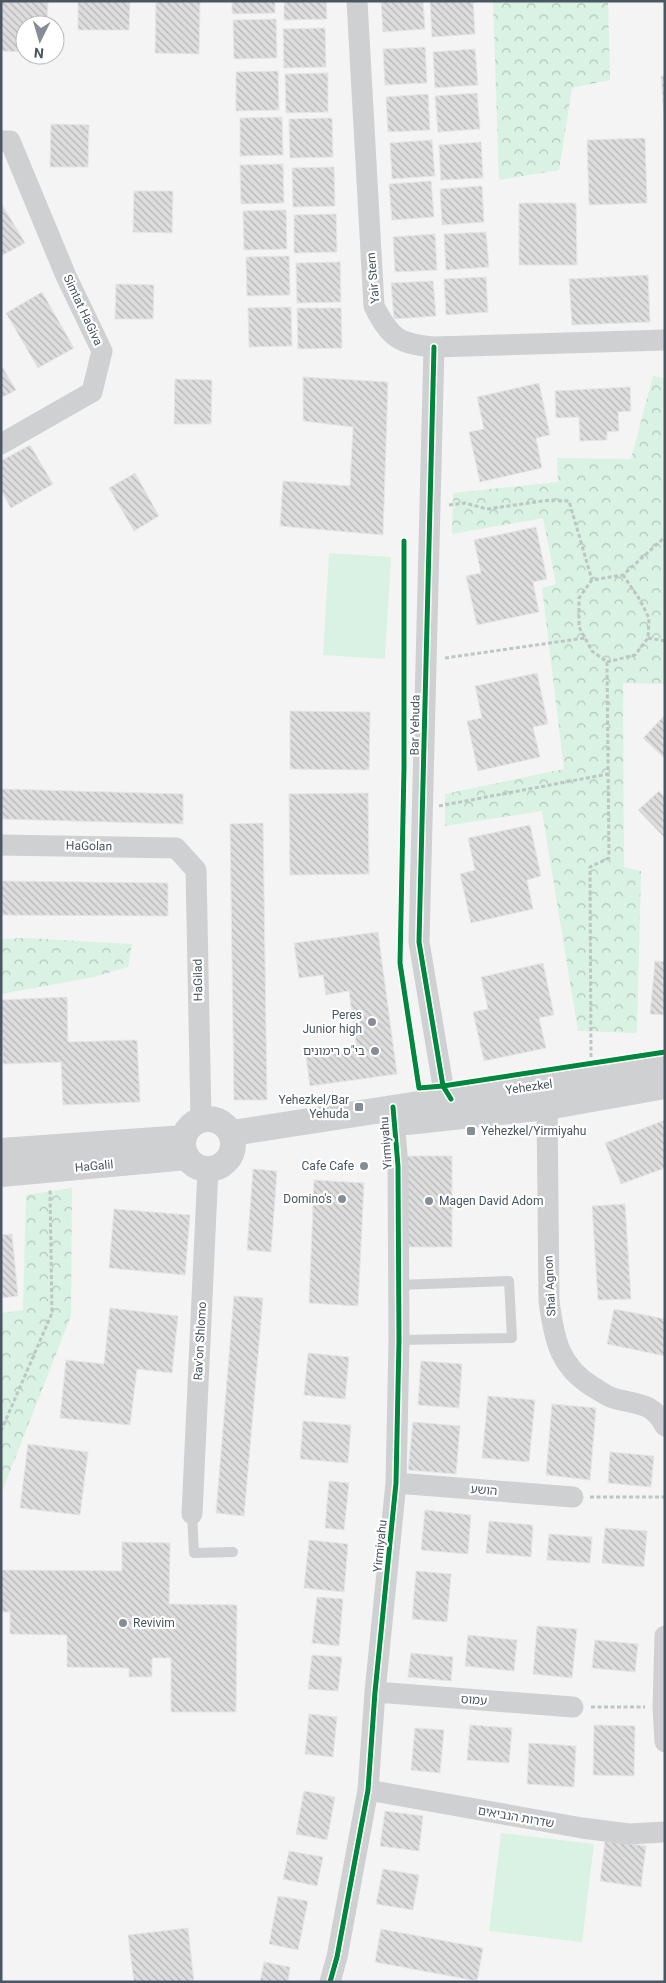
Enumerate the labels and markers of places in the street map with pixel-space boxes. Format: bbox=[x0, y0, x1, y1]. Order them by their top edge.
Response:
place label: Peres Junior high bbox=[302, 1008, 362, 1036]
marker: Peres Junior high bbox=[366, 1016, 378, 1028]
place label: בי"ס רימונים bbox=[303, 1044, 365, 1058]
marker: בי"ס רימונים bbox=[369, 1045, 381, 1057]
place label: Yehezkel/Bar Yehuda bbox=[279, 1093, 349, 1121]
marker: Yehezkel/Bar Yehuda bbox=[353, 1101, 365, 1113]
place label: Yehezkel/Yirmiyahu bbox=[481, 1124, 586, 1138]
marker: Yehezkel/Yirmiyahu bbox=[465, 1125, 477, 1137]
place label: Cafe Cafe bbox=[302, 1159, 354, 1173]
marker: Cafe Cafe bbox=[358, 1160, 370, 1172]
place label: Domino's bbox=[283, 1192, 332, 1206]
marker: Domino's bbox=[336, 1193, 348, 1205]
place label: Magen David Adom bbox=[439, 1194, 543, 1208]
marker: Magen David Adom bbox=[423, 1195, 435, 1207]
place label: Revivim bbox=[133, 1616, 175, 1630]
marker: Revivim bbox=[117, 1617, 129, 1629]

